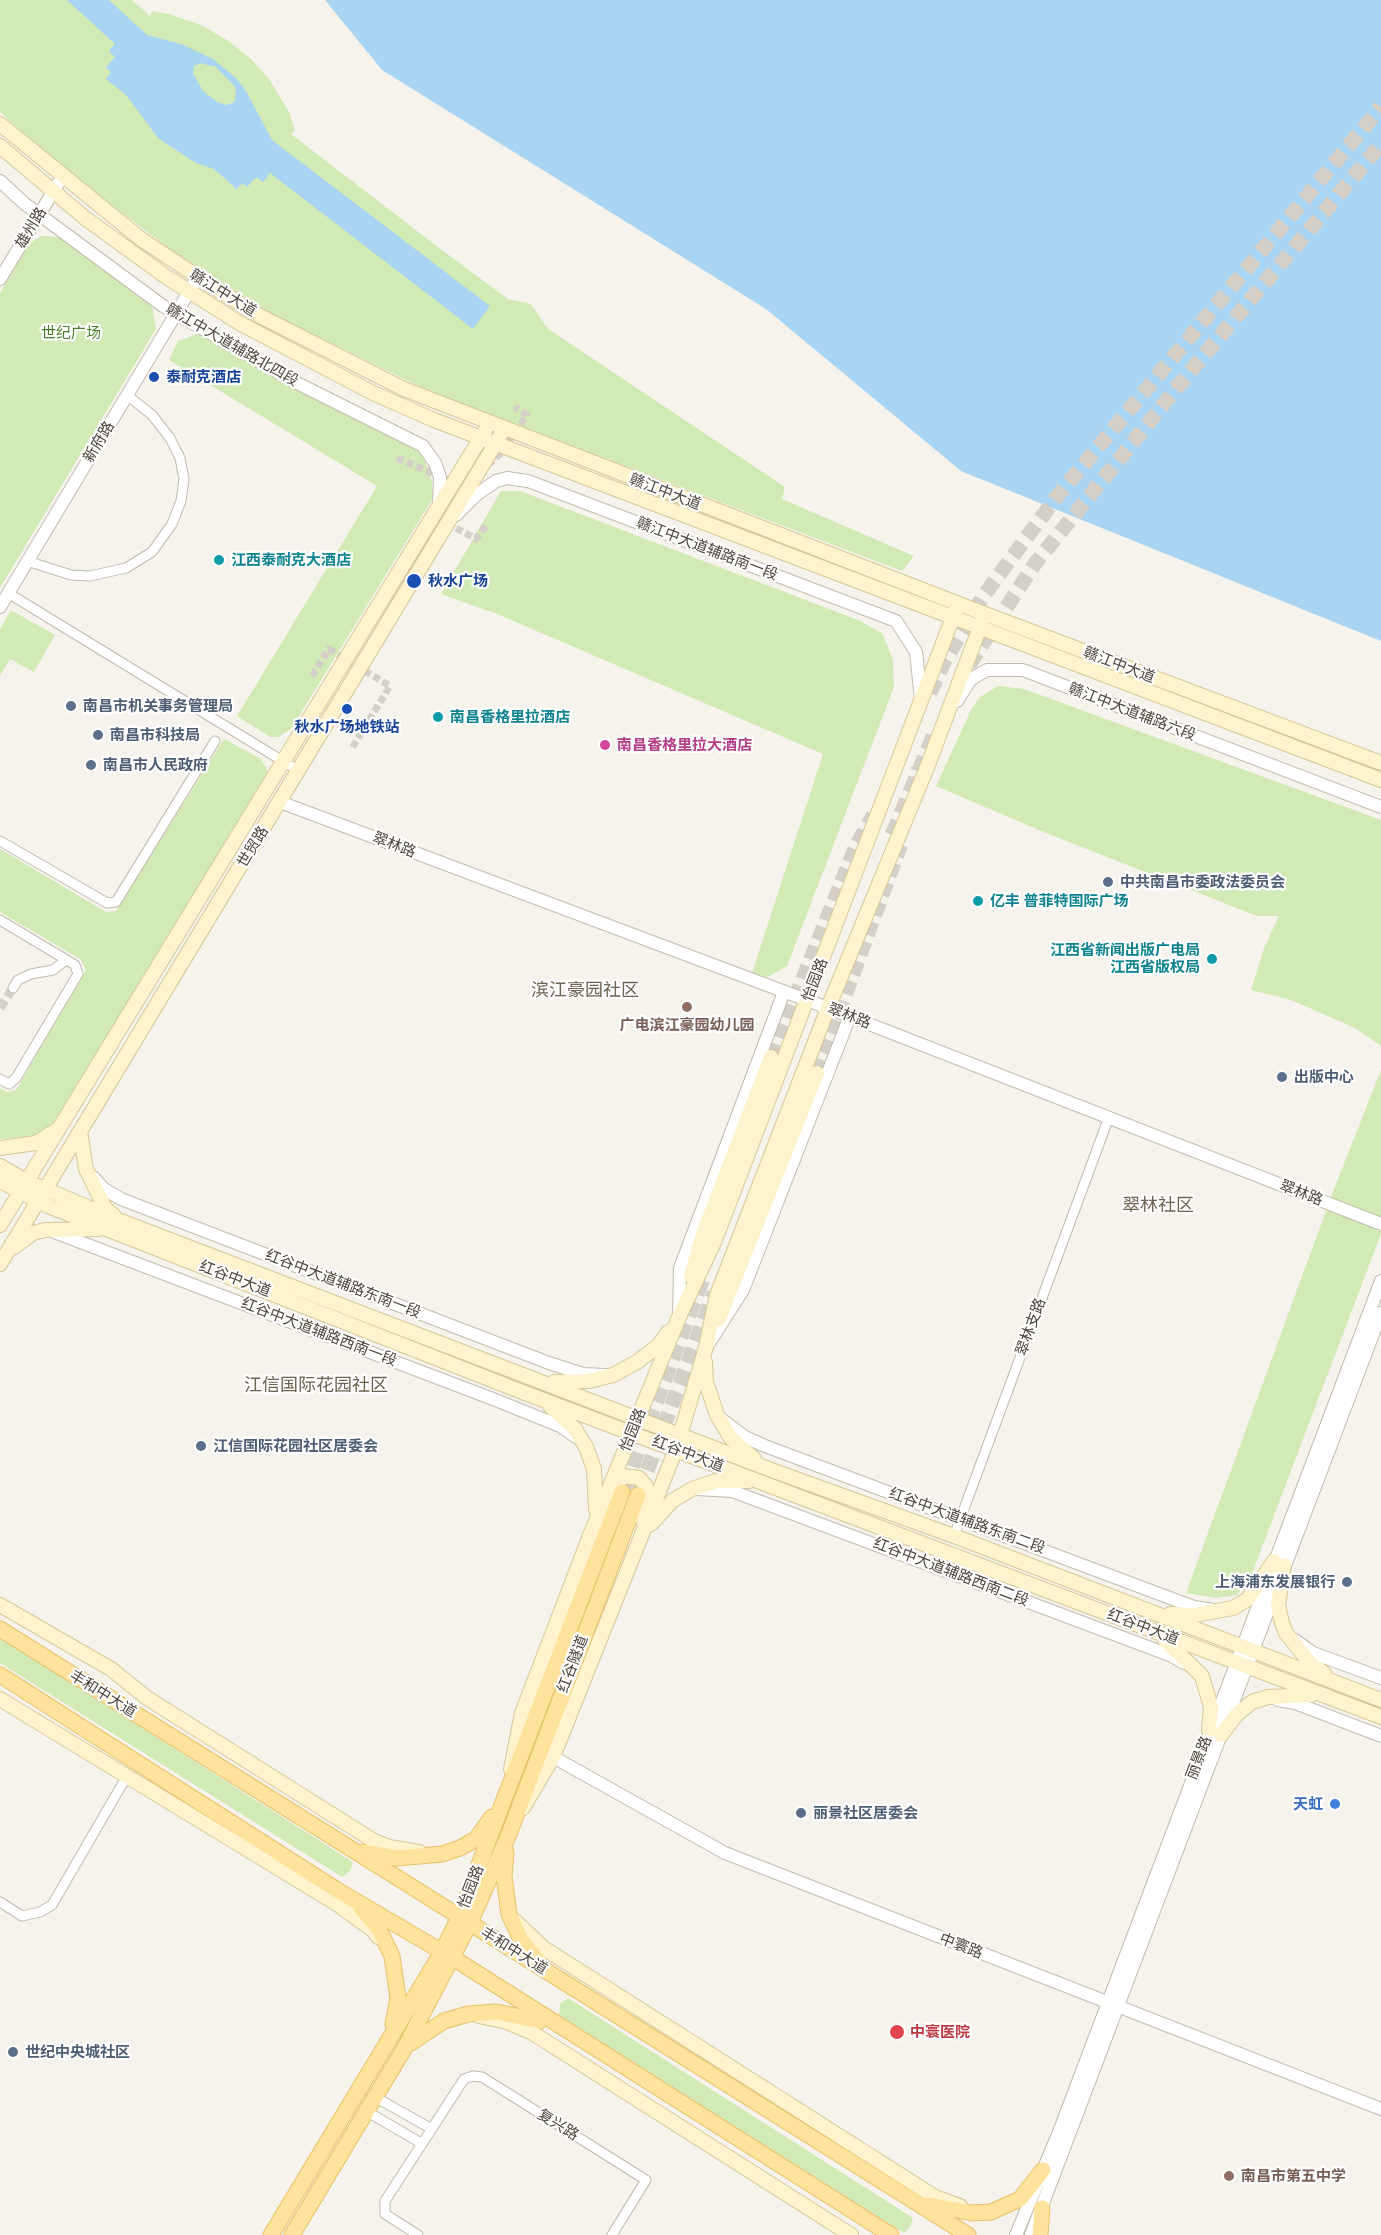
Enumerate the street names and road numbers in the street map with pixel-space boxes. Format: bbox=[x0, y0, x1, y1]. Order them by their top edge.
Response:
street label: 雄州路 bbox=[12, 204, 50, 252]
street label: 赣江中大道 bbox=[186, 265, 260, 321]
street label: 赣江中大道辅路北四段 bbox=[163, 300, 301, 390]
street label: 新府路 bbox=[80, 418, 118, 466]
street label: 赣江中大道 bbox=[627, 470, 703, 514]
street label: 赣江中大道辅路南一段 bbox=[634, 514, 780, 584]
street label: 赣江中大道 bbox=[1081, 643, 1157, 687]
street label: 赣江中大道辅路六段 bbox=[1066, 679, 1198, 745]
street label: 世贸路 bbox=[234, 823, 272, 871]
street label: 翠林路 bbox=[370, 829, 418, 861]
street label: 怡园路 bbox=[799, 956, 831, 1004]
street label: 翠林路 bbox=[825, 1000, 873, 1032]
street label: 翠林路 bbox=[1277, 1177, 1325, 1209]
street label: 红谷中大道辅路东南一段 bbox=[263, 1246, 423, 1322]
street label: 红谷中大道 bbox=[197, 1257, 273, 1301]
street label: 红谷中大道辅路西南一段 bbox=[239, 1294, 399, 1370]
street label: 翠林支路 bbox=[1012, 1296, 1050, 1358]
street label: 怡园路 bbox=[616, 1406, 650, 1454]
street label: 红谷中大道 bbox=[650, 1432, 726, 1476]
street label: 红谷中大道辅路东南二段 bbox=[886, 1484, 1048, 1558]
street label: 红谷中大道辅路西南二段 bbox=[871, 1534, 1031, 1610]
street label: 红谷中大道 bbox=[1105, 1605, 1181, 1649]
street label: 红谷隧道 bbox=[554, 1633, 592, 1695]
street label: 丰和中大道 bbox=[66, 1666, 140, 1722]
street label: 丽景路 bbox=[1183, 1734, 1215, 1782]
street label: 怡园路 bbox=[455, 1863, 487, 1911]
street label: 丰和中大道 bbox=[477, 1923, 551, 1979]
street label: 中寰路 bbox=[937, 1930, 985, 1962]
street label: 复兴路 bbox=[534, 2105, 582, 2145]

